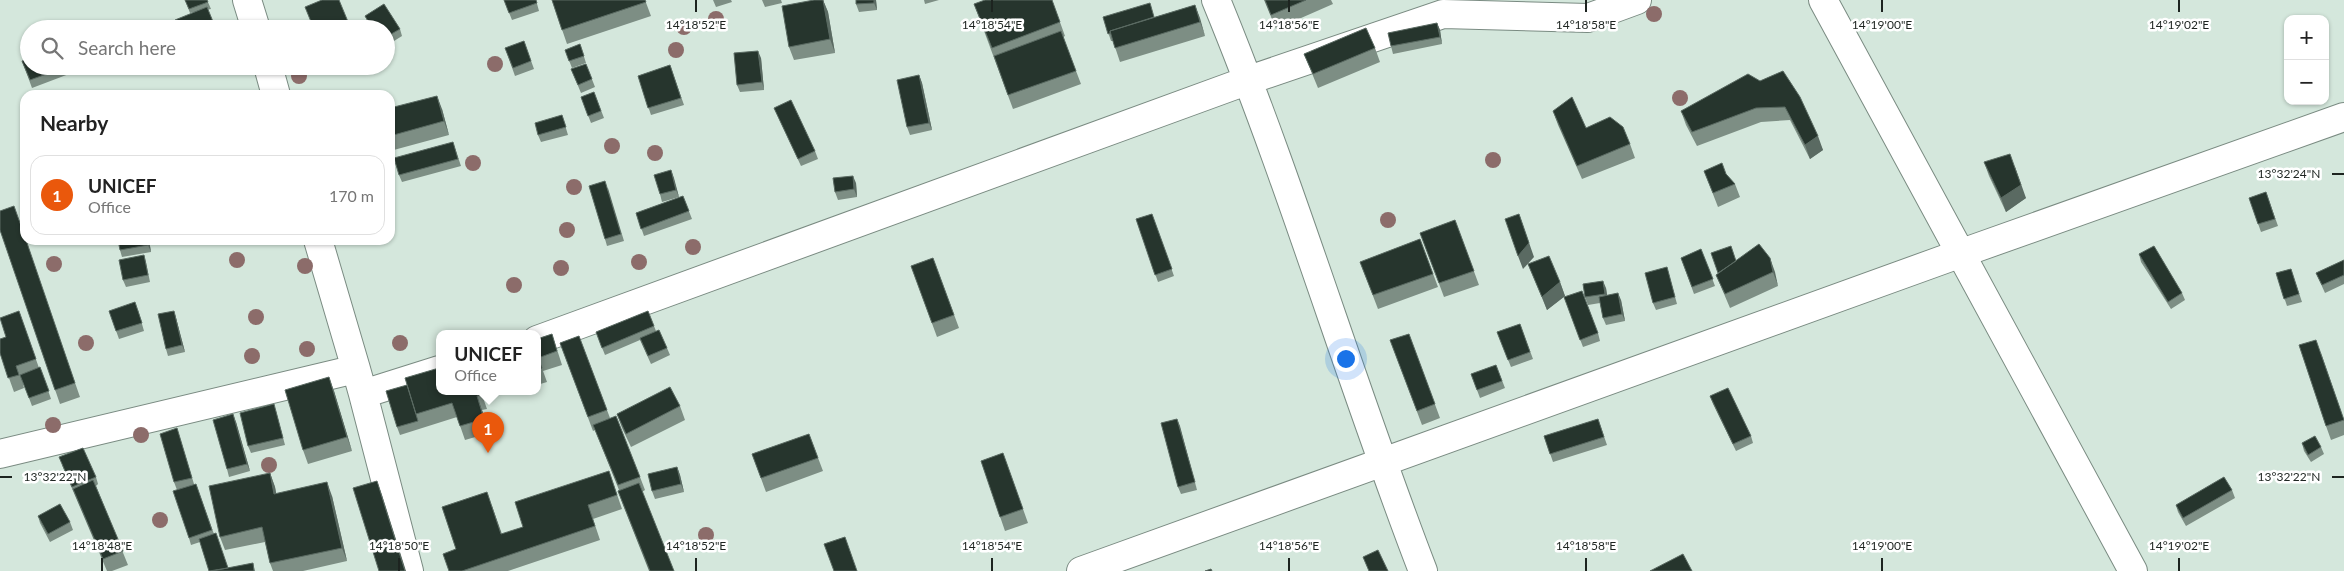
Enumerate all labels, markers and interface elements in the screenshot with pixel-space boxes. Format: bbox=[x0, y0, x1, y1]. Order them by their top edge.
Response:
map controls bbox=[2284, 15, 2329, 105]
button: + bbox=[2284, 15, 2329, 60]
text: 14°18'52"E bbox=[666, 17, 726, 32]
text: 14°18'54"E bbox=[962, 17, 1022, 32]
text: 14°18'56"E bbox=[1259, 17, 1319, 32]
text: 14°18'58"E bbox=[1556, 17, 1616, 32]
text: 14°19'00"E bbox=[1852, 17, 1912, 32]
text: 14°19'02"E bbox=[2149, 17, 2209, 32]
search box bbox=[20, 20, 395, 75]
icon: search bbox=[38, 34, 66, 62]
text: Search here bbox=[78, 36, 176, 59]
button: − bbox=[2284, 60, 2329, 105]
text: Nearby bbox=[40, 110, 108, 135]
text: 13°32'24"N bbox=[2258, 166, 2320, 181]
text: UNICEF bbox=[88, 174, 157, 197]
text: 1 bbox=[52, 186, 62, 205]
text: 170 m bbox=[329, 186, 374, 205]
text: Office bbox=[88, 197, 131, 216]
popup bbox=[436, 330, 541, 395]
text: UNICEF bbox=[454, 342, 523, 365]
your location bbox=[1333, 346, 1359, 372]
text: Office bbox=[454, 365, 497, 384]
pin: 1 bbox=[472, 412, 504, 453]
text: 13°32'22"N bbox=[24, 469, 86, 484]
text: 13°32'22"N bbox=[2258, 469, 2320, 484]
text: 14°18'48"E bbox=[72, 538, 132, 553]
text: 14°18'50"E bbox=[369, 538, 429, 553]
text: 14°18'52"E bbox=[666, 538, 726, 553]
text: 14°18'54"E bbox=[962, 538, 1022, 553]
text: 14°18'56"E bbox=[1259, 538, 1319, 553]
text: 14°18'58"E bbox=[1556, 538, 1616, 553]
text: 14°19'00"E bbox=[1852, 538, 1912, 553]
text: 14°19'02"E bbox=[2149, 538, 2209, 553]

